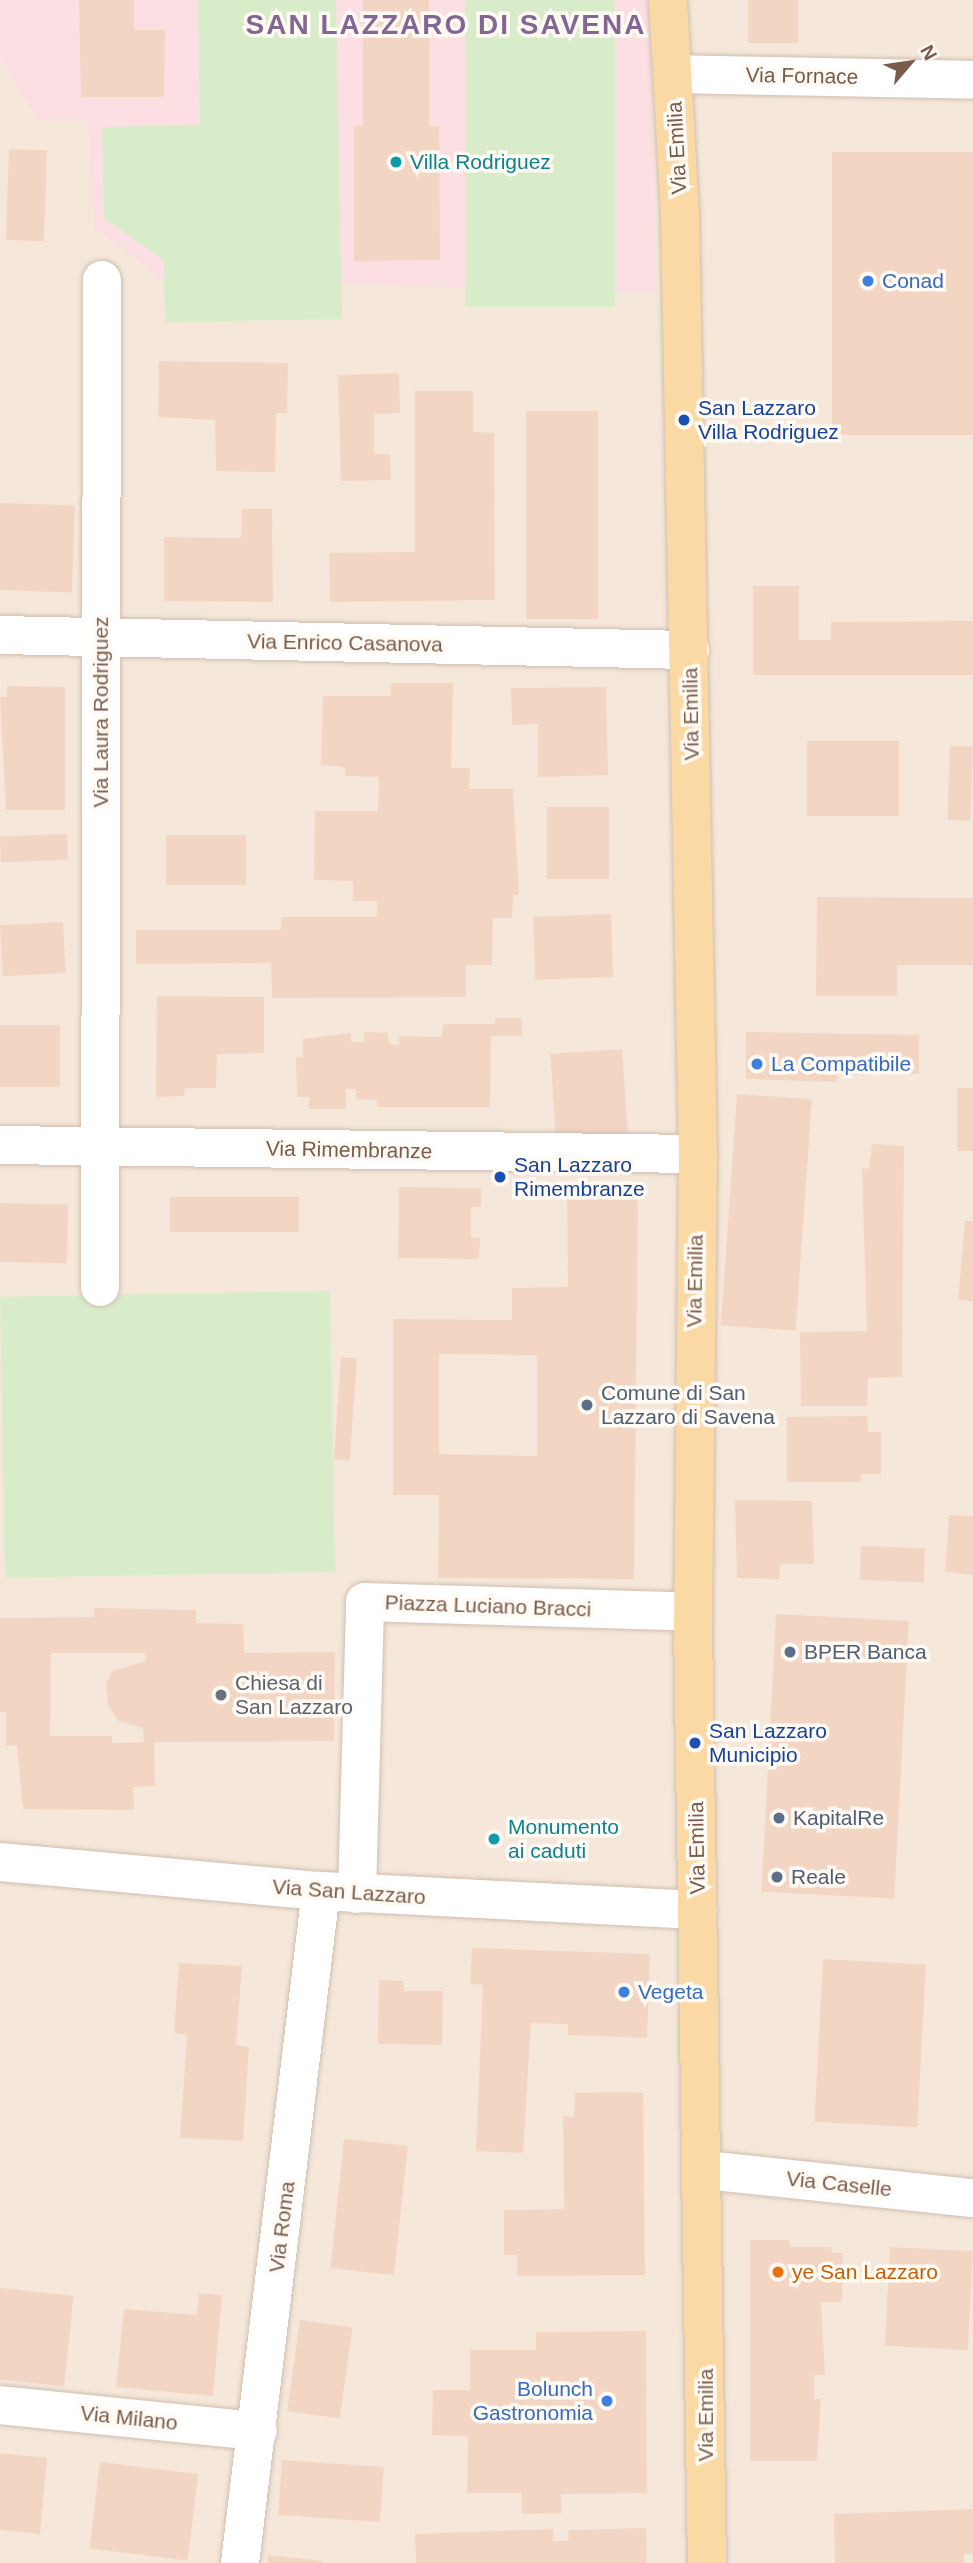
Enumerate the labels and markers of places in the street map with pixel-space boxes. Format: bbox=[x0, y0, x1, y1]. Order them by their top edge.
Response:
place label: Villa Rodriguez bbox=[410, 149, 551, 175]
marker: Villa Rodriguez bbox=[388, 154, 404, 170]
place label: Conad bbox=[882, 268, 944, 294]
marker: Conad bbox=[860, 273, 876, 289]
place label: San Lazzaro Villa Rodriguez bbox=[698, 395, 839, 445]
marker: San Lazzaro Villa Rodriguez bbox=[676, 412, 692, 428]
place label: La Compatibile bbox=[771, 1051, 911, 1077]
marker: La Compatibile bbox=[749, 1056, 765, 1072]
place label: San Lazzaro Rimembranze bbox=[514, 1152, 645, 1202]
marker: San Lazzaro Rimembranze bbox=[492, 1169, 508, 1185]
place label: Comune di San Lazzaro di Savena bbox=[601, 1380, 775, 1430]
marker: Comune di San Lazzaro di Savena bbox=[579, 1397, 595, 1413]
place label: BPER Banca bbox=[804, 1639, 927, 1665]
marker: BPER Banca bbox=[782, 1644, 798, 1660]
place label: Chiesa di San Lazzaro bbox=[235, 1670, 353, 1720]
marker: Chiesa di San Lazzaro bbox=[213, 1687, 229, 1703]
place label: San Lazzaro Municipio bbox=[709, 1718, 827, 1768]
marker: San Lazzaro Municipio bbox=[687, 1735, 703, 1751]
place label: KapitalRe bbox=[793, 1805, 884, 1831]
marker: KapitalRe bbox=[771, 1810, 787, 1826]
place label: Monumento ai caduti bbox=[508, 1814, 619, 1864]
marker: Monumento ai caduti bbox=[486, 1831, 502, 1847]
place label: Reale bbox=[791, 1864, 846, 1890]
marker: Reale bbox=[769, 1869, 785, 1885]
place label: Vegeta bbox=[638, 1979, 703, 2005]
marker: Vegeta bbox=[616, 1984, 632, 2000]
place label: ye San Lazzaro bbox=[792, 2259, 938, 2285]
marker: ye San Lazzaro bbox=[770, 2264, 786, 2280]
place label: Bolunch Gastronomia bbox=[473, 2376, 593, 2426]
marker: Bolunch Gastronomia bbox=[599, 2393, 615, 2409]

